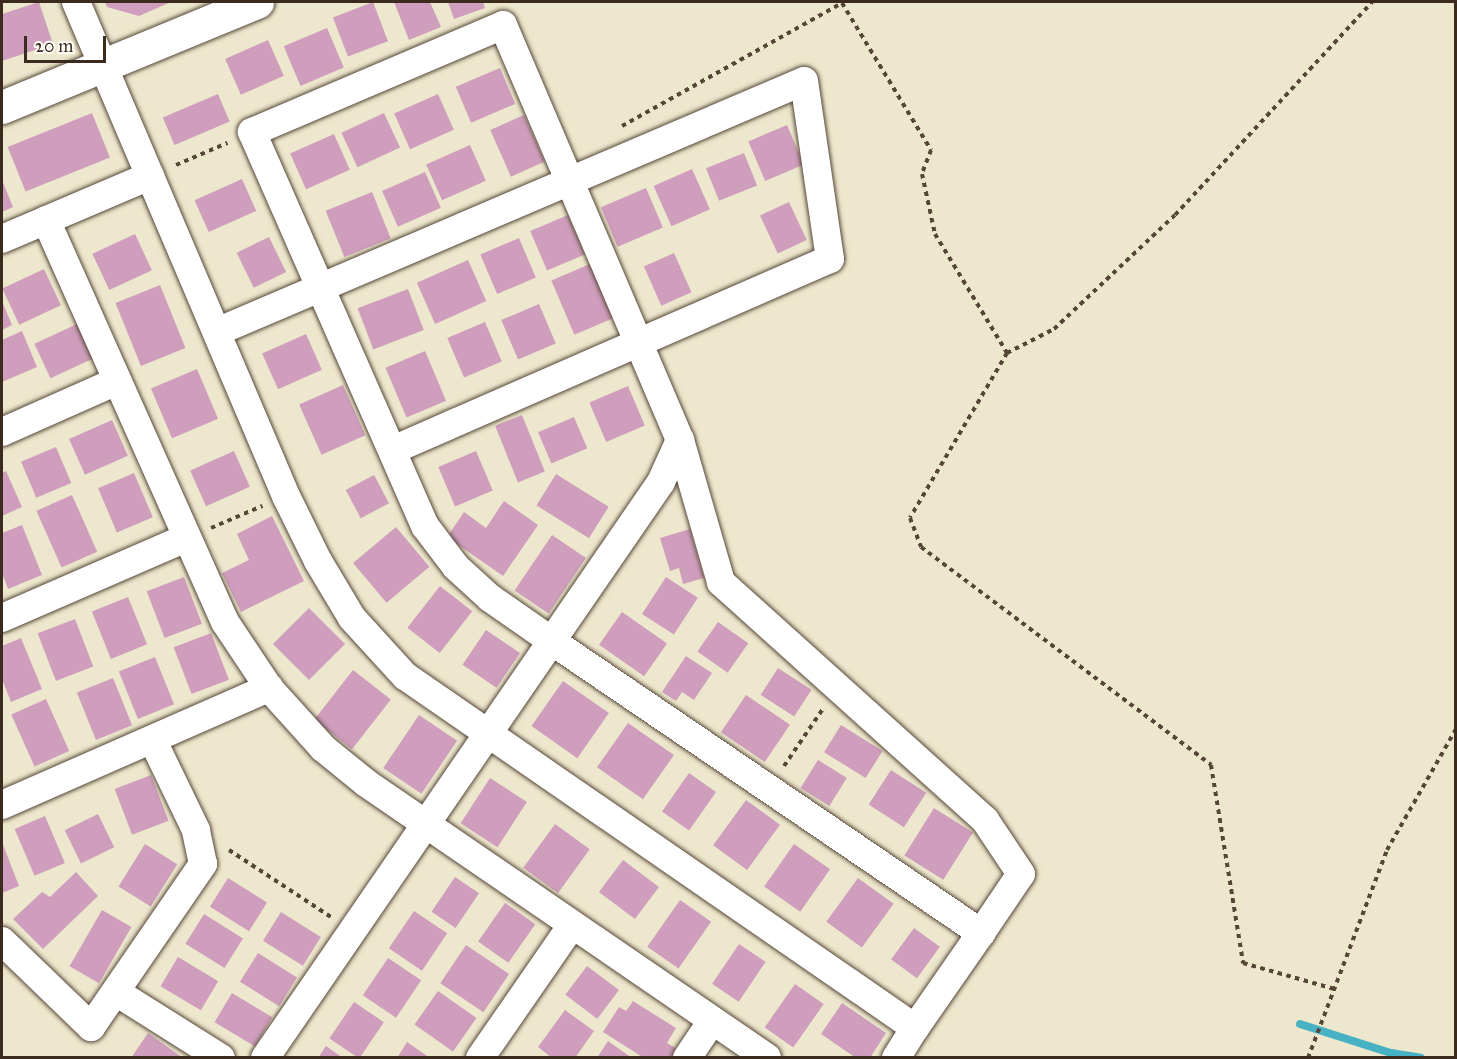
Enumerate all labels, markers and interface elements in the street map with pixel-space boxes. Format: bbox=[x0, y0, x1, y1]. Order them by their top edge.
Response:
scale bar bbox=[27, 24, 110, 62]
text: 20 m bbox=[35, 35, 73, 57]

